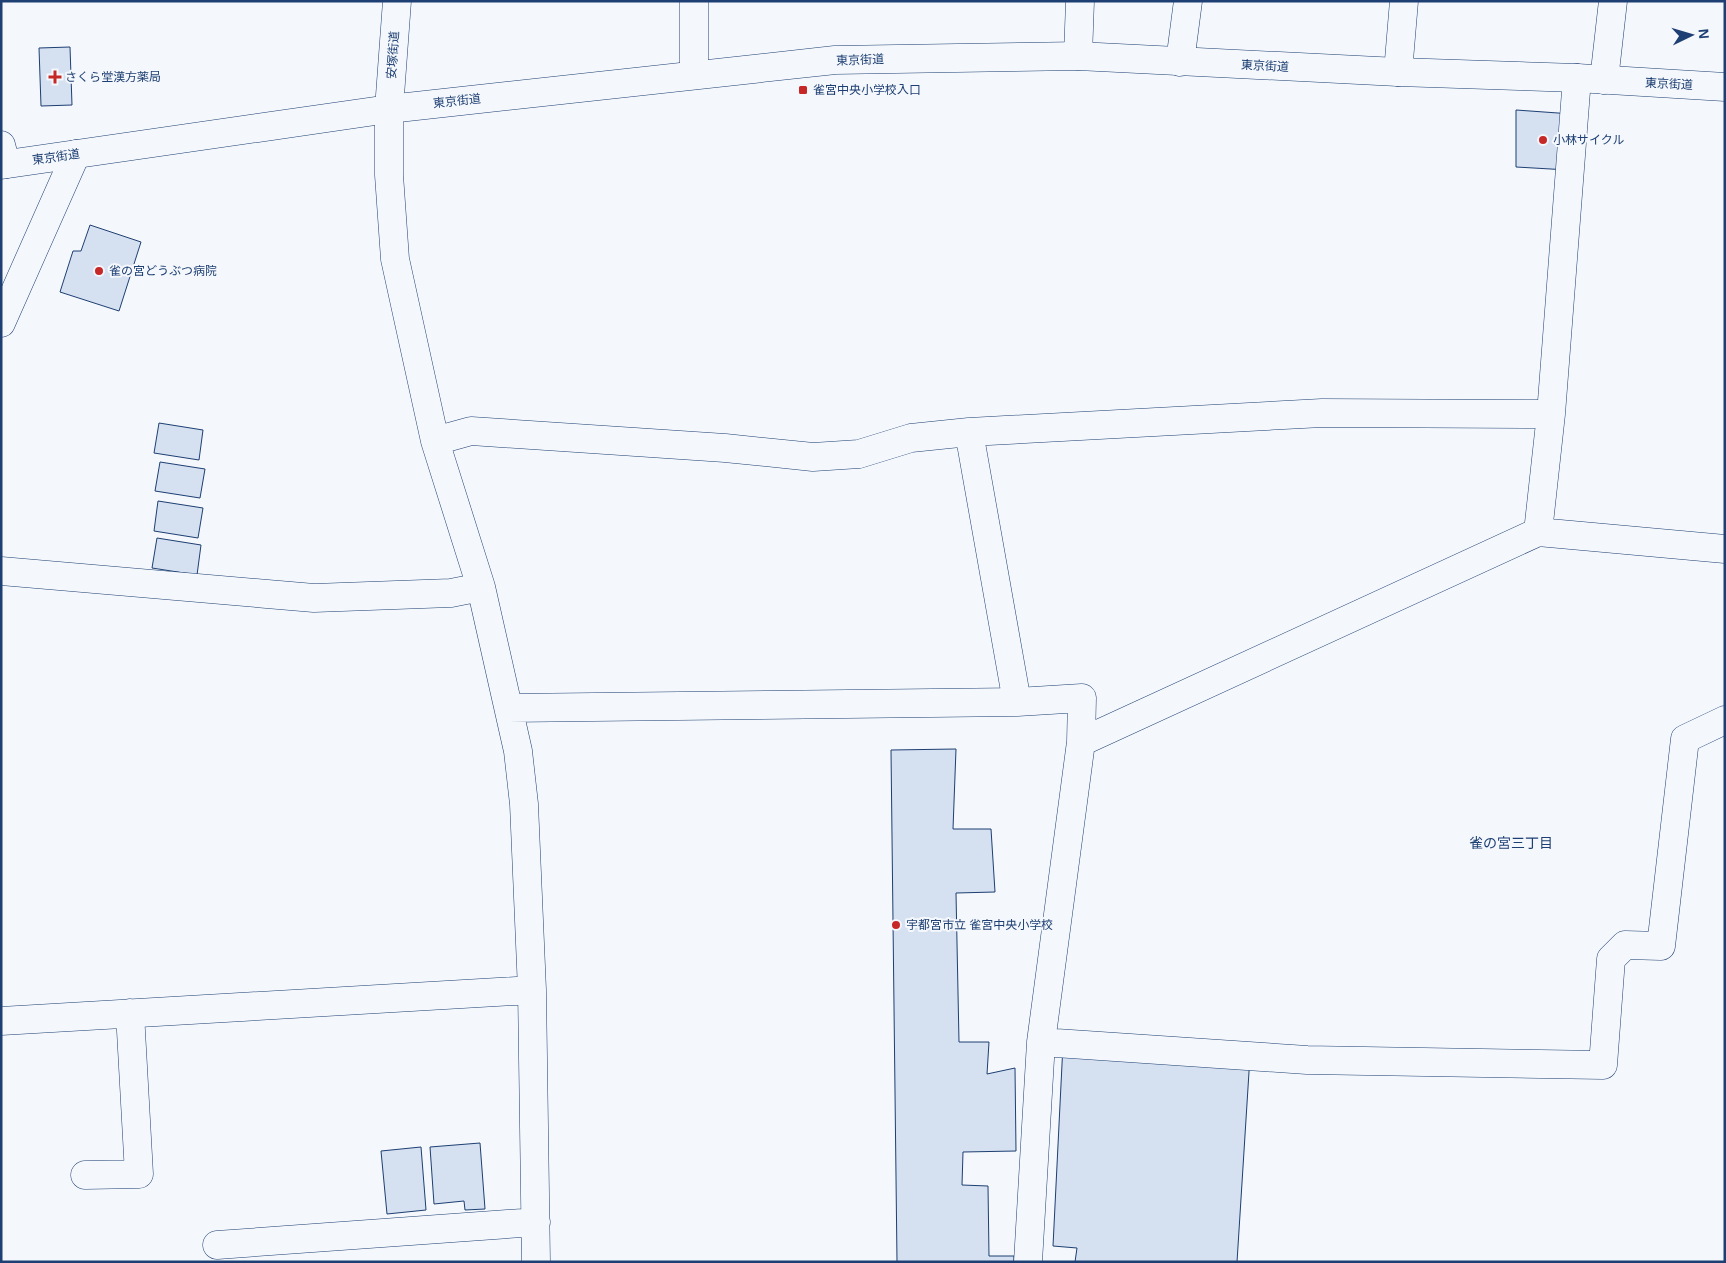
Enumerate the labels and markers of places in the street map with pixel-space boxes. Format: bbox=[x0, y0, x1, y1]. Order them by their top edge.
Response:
place label: さくら堂漢方薬局 bbox=[65, 70, 161, 84]
marker: さくら堂漢方薬局 bbox=[49, 71, 61, 83]
place label: 雀宮中央小学校入口 bbox=[813, 83, 921, 97]
marker: 雀宮中央小学校入口 bbox=[797, 84, 809, 96]
place label: 小林サイクル bbox=[1553, 133, 1624, 147]
marker: 小林サイクル bbox=[1537, 134, 1549, 146]
place label: 雀の宮どうぶつ病院 bbox=[109, 264, 217, 278]
marker: 雀の宮どうぶつ病院 bbox=[93, 265, 105, 277]
place label: 宇都宮市立 雀宮中央小学校 bbox=[906, 918, 1053, 932]
marker: 宇都宮市立 雀宮中央小学校 bbox=[890, 919, 902, 931]

